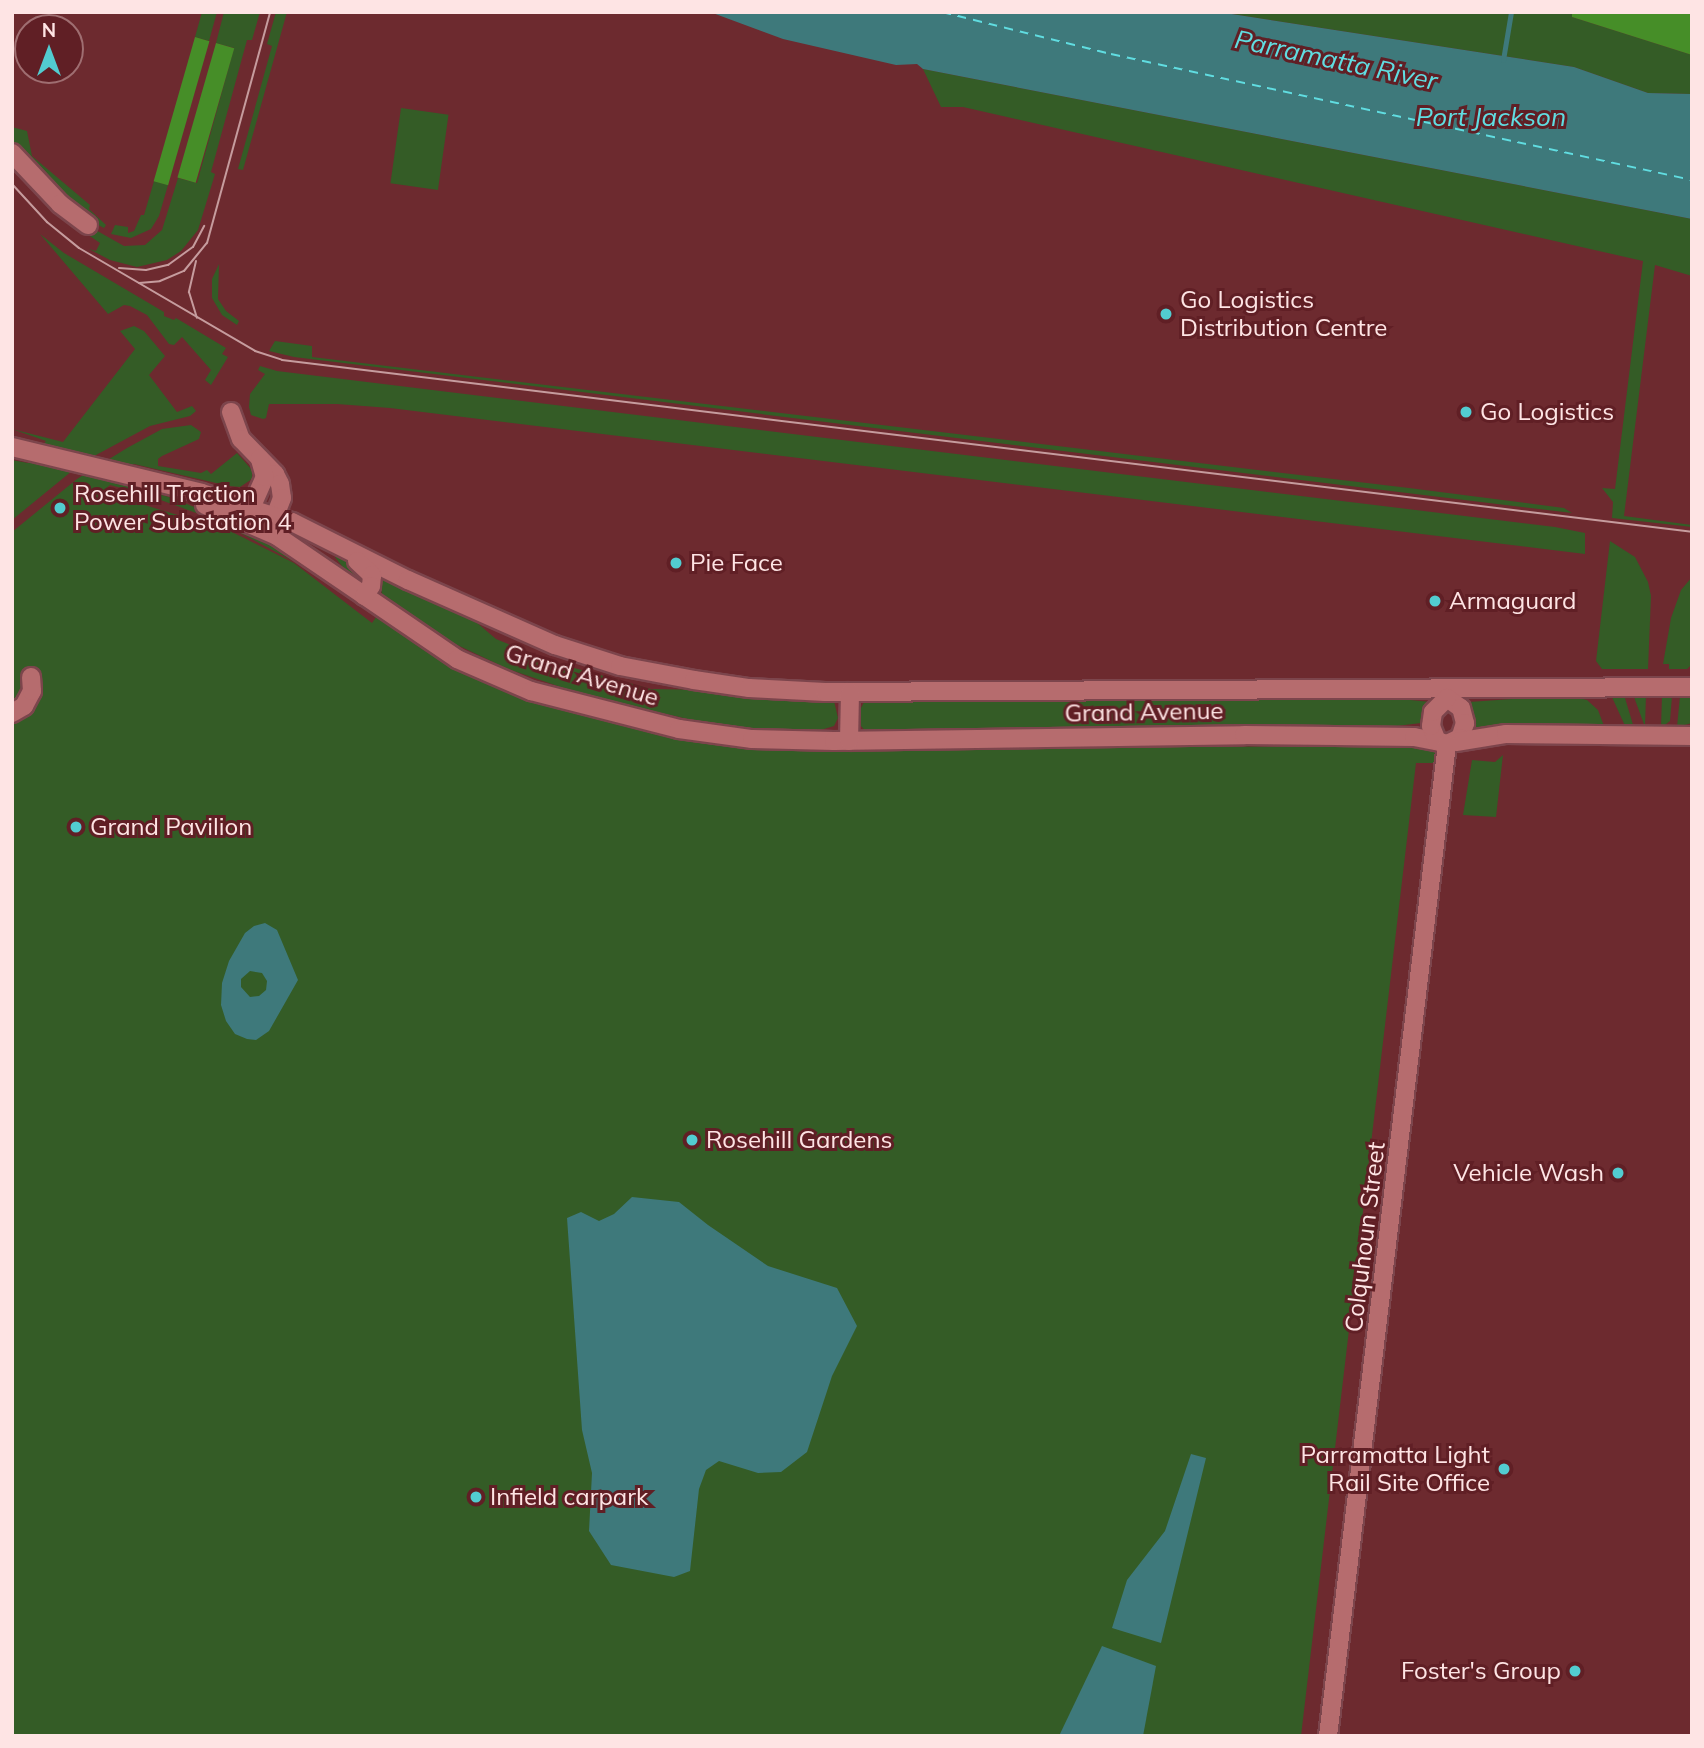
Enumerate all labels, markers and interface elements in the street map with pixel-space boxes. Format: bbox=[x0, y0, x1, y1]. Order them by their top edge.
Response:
north arrow bbox=[14, 14, 84, 84]
text: N bbox=[42, 18, 56, 42]
water label: Parramatta River bbox=[1232, 23, 1440, 97]
water label: Port Jackson bbox=[1416, 101, 1566, 133]
place label: Go Logistics Distribution Centre bbox=[1180, 286, 1387, 342]
marker: Go Logistics Distribution Centre bbox=[1158, 306, 1174, 322]
place label: Go Logistics bbox=[1480, 398, 1614, 426]
marker: Go Logistics bbox=[1458, 404, 1474, 420]
place label: Rosehill Traction Power Substation 4 bbox=[74, 480, 292, 536]
marker: Rosehill Traction Power Substation 4 bbox=[52, 500, 68, 516]
place label: Pie Face bbox=[690, 549, 783, 577]
marker: Pie Face bbox=[668, 555, 684, 571]
place label: Armaguard bbox=[1449, 587, 1577, 615]
marker: Armaguard bbox=[1427, 593, 1443, 609]
street label: Grand Avenue bbox=[502, 638, 662, 712]
street label: Grand Avenue bbox=[1064, 696, 1224, 728]
place label: Grand Pavilion bbox=[90, 813, 252, 841]
marker: Grand Pavilion bbox=[68, 819, 84, 835]
place label: Rosehill Gardens bbox=[706, 1126, 892, 1154]
marker: Rosehill Gardens bbox=[684, 1132, 700, 1148]
street label: Colquhoun Street bbox=[1339, 1140, 1391, 1334]
place label: Vehicle Wash bbox=[1453, 1159, 1604, 1187]
marker: Vehicle Wash bbox=[1610, 1165, 1626, 1181]
place label: Parramatta Light Rail Site Office bbox=[1301, 1441, 1490, 1497]
marker: Parramatta Light Rail Site Office bbox=[1496, 1461, 1512, 1477]
place label: Infield carpark bbox=[490, 1483, 648, 1511]
marker: Infield carpark bbox=[468, 1489, 484, 1505]
place label: Foster's Group bbox=[1401, 1657, 1561, 1685]
marker: Foster's Group bbox=[1567, 1663, 1583, 1679]

